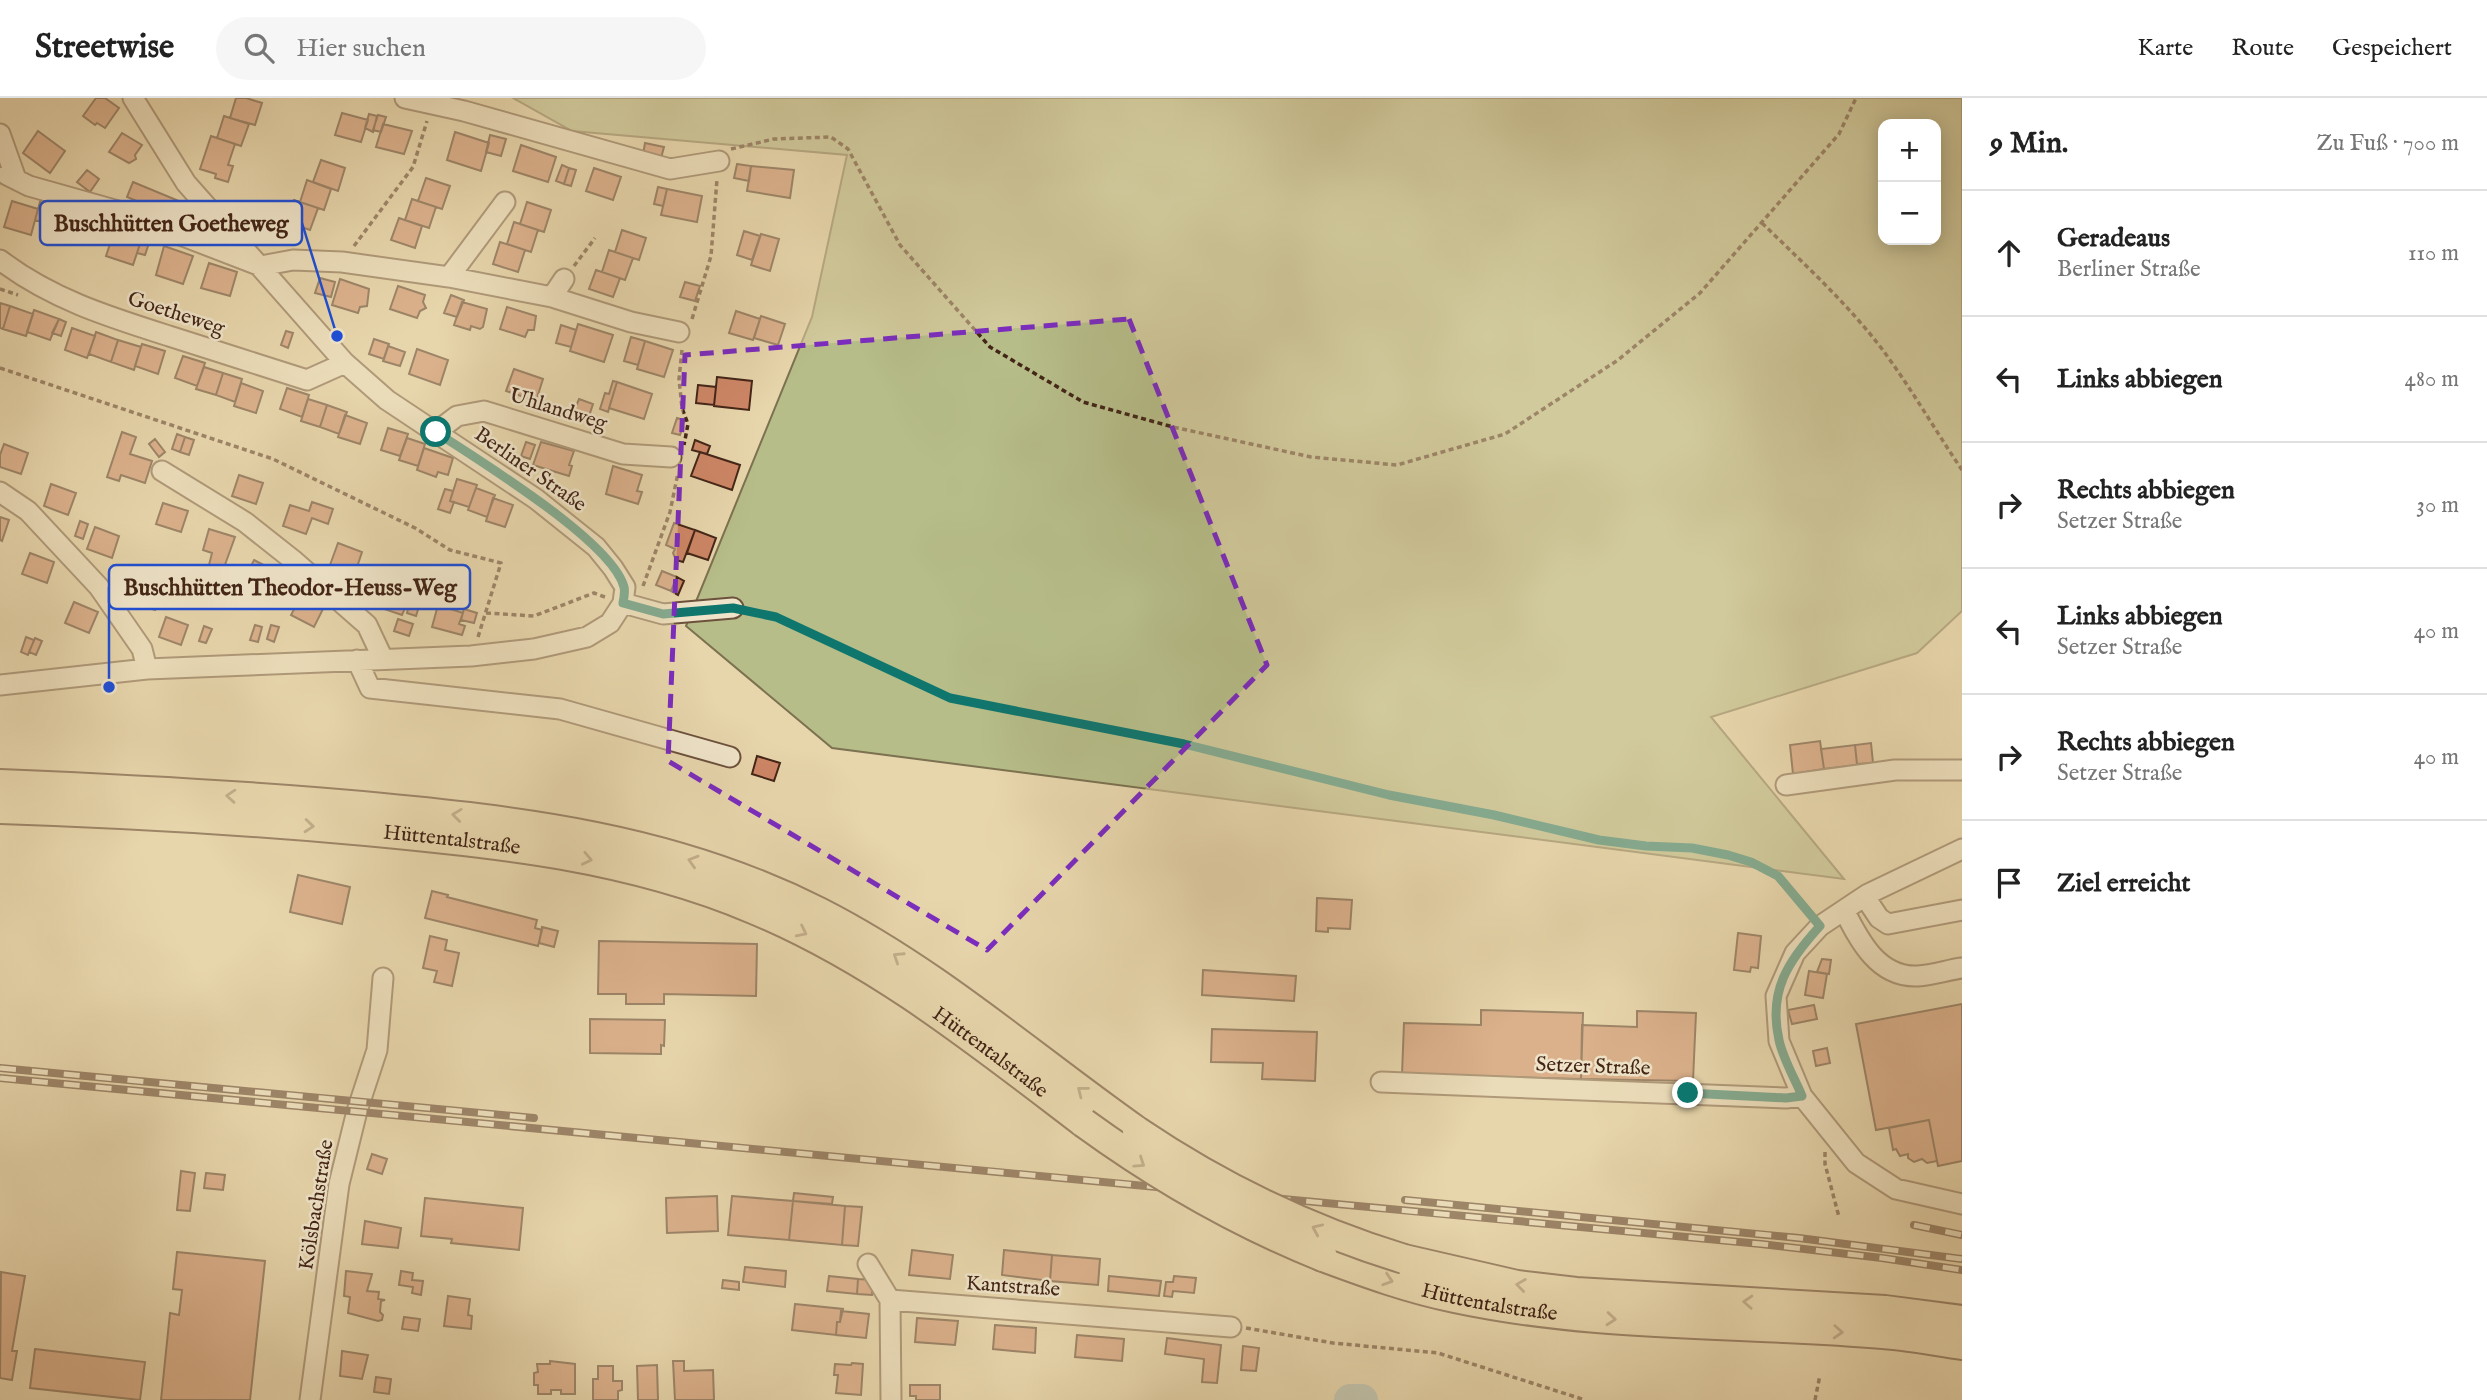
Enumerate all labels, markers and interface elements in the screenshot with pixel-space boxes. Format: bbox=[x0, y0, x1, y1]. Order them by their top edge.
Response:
search box bbox=[216, 17, 706, 80]
text: Streetwise bbox=[35, 27, 174, 69]
icon: search bbox=[240, 29, 278, 67]
text: Hier suchen bbox=[296, 32, 426, 65]
text: Karte bbox=[2138, 33, 2193, 64]
text: Route bbox=[2231, 33, 2294, 64]
text: Gespeichert bbox=[2332, 33, 2452, 64]
map controls bbox=[1878, 119, 1941, 245]
button: + bbox=[1878, 119, 1941, 182]
text: 9 Min. bbox=[1990, 125, 2068, 163]
text: Zu Fuß · 700 m bbox=[2316, 129, 2459, 158]
button: − bbox=[1878, 182, 1941, 245]
callout: Buschhütten Goetheweg bbox=[40, 201, 302, 245]
text: Buschhütten Goetheweg bbox=[54, 210, 290, 239]
text: Geradeaus bbox=[2057, 222, 2170, 255]
icon: ahead bbox=[1990, 234, 2028, 272]
text: 110 m bbox=[2408, 239, 2459, 268]
text: Berliner Straße bbox=[2057, 255, 2200, 284]
street label: Goetheweg bbox=[124, 286, 228, 343]
icon: left bbox=[1990, 360, 2028, 398]
text: Links abbiegen bbox=[2057, 363, 2223, 396]
text: 480 m bbox=[2405, 365, 2459, 394]
street label: Uhlandweg bbox=[506, 382, 611, 438]
route start bbox=[420, 416, 451, 447]
street label: Berliner Straße bbox=[469, 421, 592, 519]
text: Rechts abbiegen bbox=[2057, 474, 2235, 507]
icon: right bbox=[1990, 486, 2028, 524]
text: 30 m bbox=[2416, 491, 2459, 520]
text: Setzer Straße bbox=[2057, 507, 2182, 536]
callout: Buschhütten Theodor-Heuss-Weg bbox=[109, 565, 470, 609]
text: Buschhütten Theodor-Heuss-Weg bbox=[123, 574, 458, 603]
text: Links abbiegen bbox=[2057, 600, 2223, 633]
icon: left bbox=[1990, 612, 2028, 650]
text: 40 m bbox=[2414, 617, 2459, 646]
text: Setzer Straße bbox=[2057, 633, 2182, 662]
text: Rechts abbiegen bbox=[2057, 726, 2235, 759]
icon: right bbox=[1990, 738, 2028, 776]
text: 40 m bbox=[2414, 743, 2459, 772]
text: Setzer Straße bbox=[2057, 759, 2182, 788]
one-way arrow bbox=[225, 789, 236, 804]
one-way arrow bbox=[451, 808, 463, 823]
one-way arrow bbox=[304, 818, 315, 833]
street label: Hüttentalstraße bbox=[382, 819, 522, 862]
one-way arrow bbox=[581, 850, 593, 865]
one-way arrow bbox=[687, 855, 699, 870]
icon: arrive bbox=[1990, 864, 2028, 902]
text: Ziel erreicht bbox=[2057, 867, 2190, 900]
one-way arrow bbox=[795, 923, 807, 937]
one-way arrow bbox=[893, 953, 906, 966]
street label: Hüttentalstraße bbox=[927, 1001, 1054, 1104]
street label: Setzer Straße bbox=[1535, 1052, 1651, 1083]
route end bbox=[1672, 1077, 1703, 1108]
one-way arrow bbox=[1077, 1087, 1090, 1100]
street label: Kölsbachstraße bbox=[293, 1137, 341, 1272]
one-way arrow bbox=[1132, 1155, 1145, 1167]
one-way arrow bbox=[1312, 1223, 1324, 1237]
street label: Kantstraße bbox=[965, 1270, 1061, 1304]
one-way arrow bbox=[1381, 1272, 1393, 1286]
street label: Hüttentalstraße bbox=[1418, 1277, 1559, 1328]
one-way arrow bbox=[1515, 1277, 1527, 1292]
one-way arrow bbox=[1742, 1295, 1753, 1310]
one-way arrow bbox=[1606, 1311, 1617, 1326]
one-way arrow bbox=[1833, 1324, 1844, 1339]

